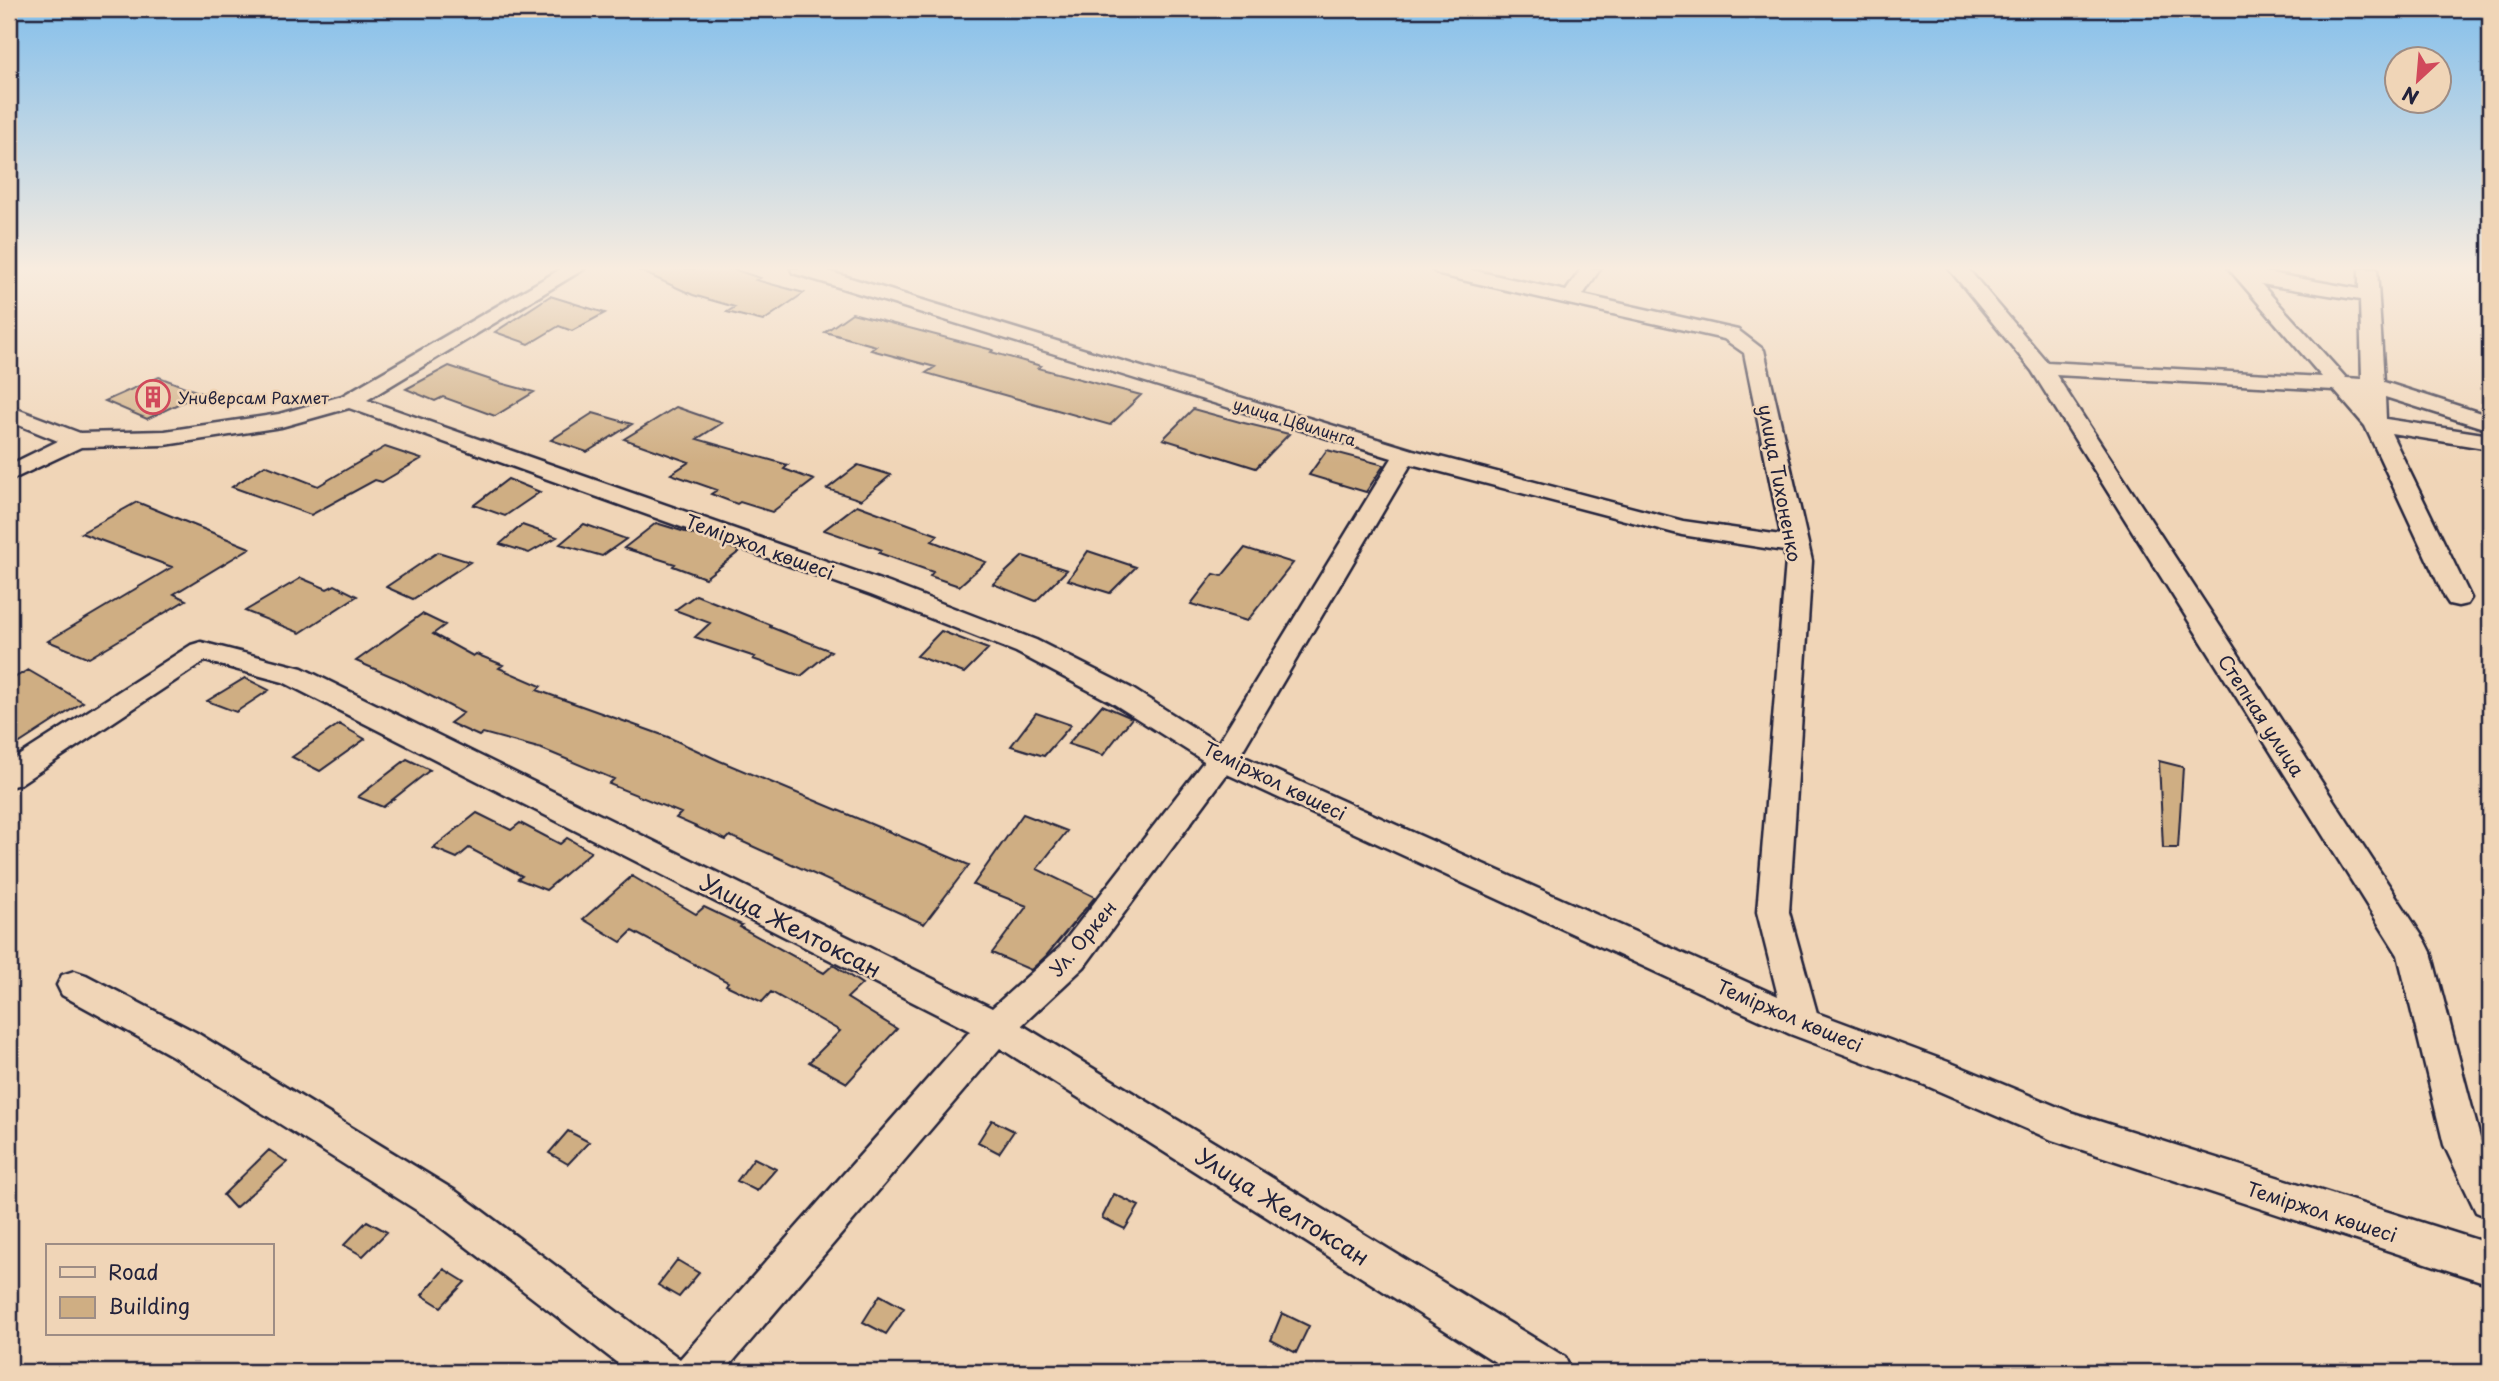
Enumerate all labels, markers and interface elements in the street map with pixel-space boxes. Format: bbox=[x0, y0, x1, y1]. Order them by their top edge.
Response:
north arrow bbox=[2384, 46, 2454, 116]
text: N bbox=[2397, 80, 2423, 112]
building icon: Универсам Рахмет bbox=[134, 378, 172, 416]
place label: Универсам Рахмет bbox=[178, 385, 329, 409]
street label: улица Цвилинга bbox=[1231, 391, 1359, 451]
street label: улица Тихоненко bbox=[1752, 402, 1810, 564]
street label: Теміржол көшесі bbox=[682, 506, 838, 586]
street label: Степная улица bbox=[2212, 648, 2312, 782]
street label: Теміржол көшесі bbox=[1199, 733, 1351, 827]
street label: Улица Желтоксан bbox=[694, 864, 888, 986]
street label: Ул. Оркен bbox=[1042, 894, 1122, 982]
street label: Теміржол көшесі bbox=[1713, 972, 1867, 1058]
street label: Улица Желтоксан bbox=[1189, 1138, 1377, 1274]
street label: Теміржол көшесі bbox=[2243, 1174, 2401, 1248]
legend bbox=[46, 1244, 273, 1336]
text: Road bbox=[108, 1255, 159, 1287]
text: Building bbox=[108, 1289, 190, 1321]

